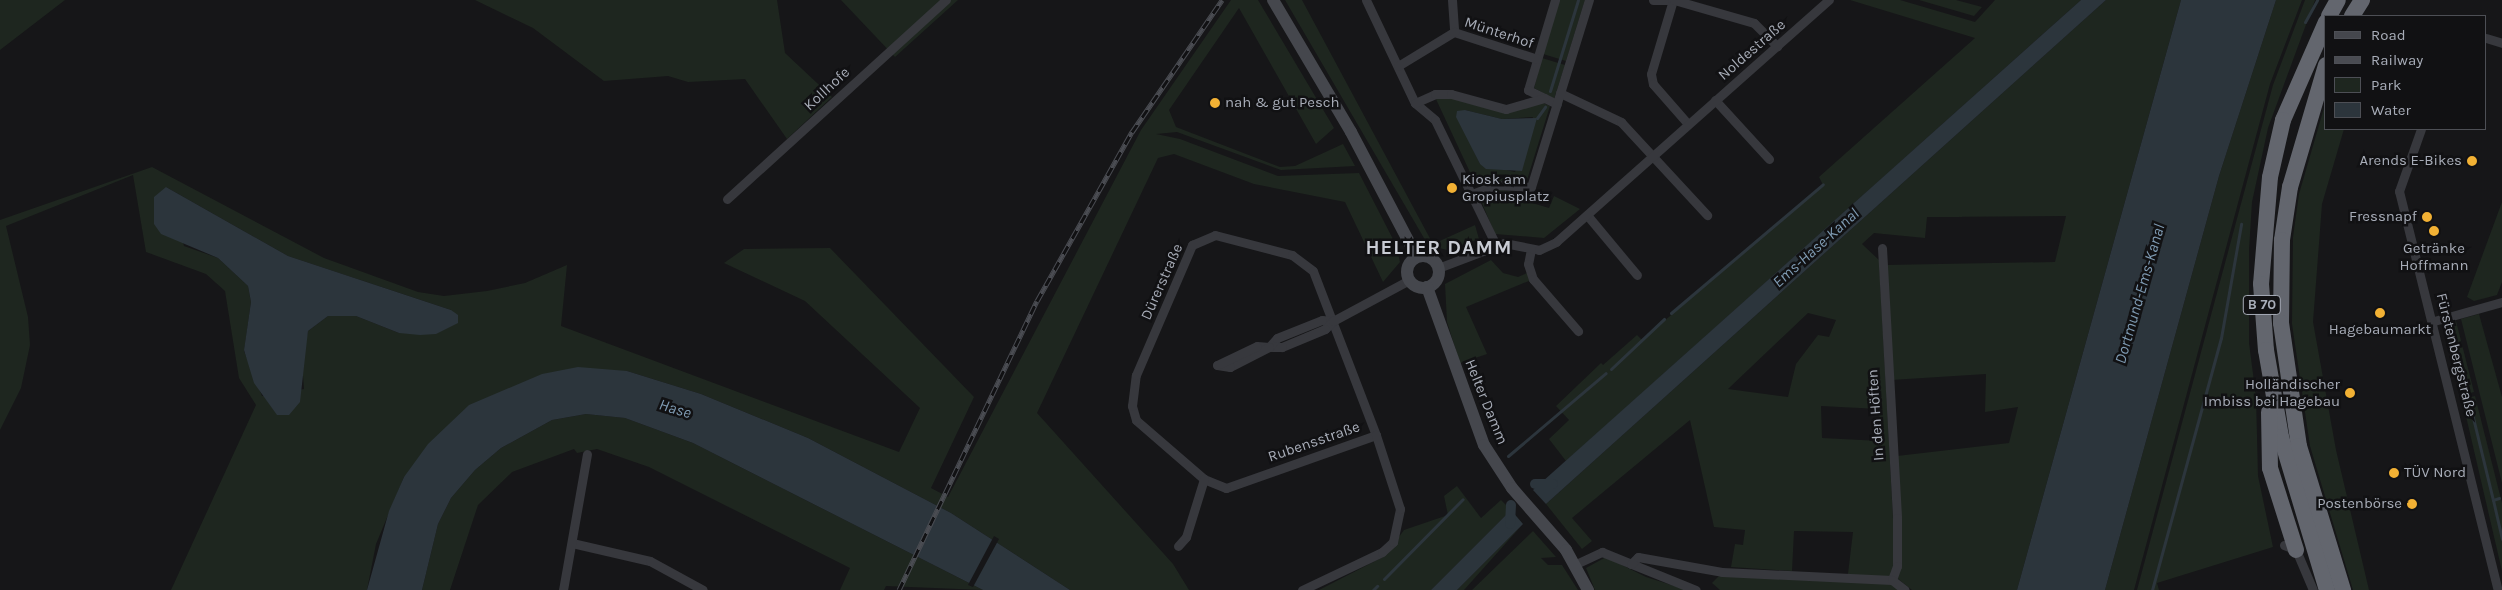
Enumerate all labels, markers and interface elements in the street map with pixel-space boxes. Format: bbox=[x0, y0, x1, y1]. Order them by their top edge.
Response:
street label: Münterhof bbox=[1462, 13, 1536, 53]
legend bbox=[2324, 15, 2487, 130]
street label: Noldestraße bbox=[1715, 16, 1789, 84]
text: Road bbox=[2371, 26, 2406, 44]
text: Railway bbox=[2371, 51, 2423, 69]
street label: Kollhofe bbox=[800, 63, 854, 115]
text: Park bbox=[2371, 76, 2401, 94]
place label: nah & gut Pesch bbox=[1225, 94, 1340, 112]
marker: nah & gut Pesch bbox=[1209, 97, 1221, 109]
text: Water bbox=[2371, 101, 2411, 119]
place label: Arends E-Bikes bbox=[2359, 152, 2462, 170]
marker: Arends E-Bikes bbox=[2466, 155, 2478, 167]
place label: Kiosk am Gropiusplatz bbox=[1462, 170, 1549, 205]
marker: Kiosk am Gropiusplatz bbox=[1446, 182, 1458, 194]
water label: Ems-Hase-Kanal bbox=[1769, 204, 1863, 292]
place label: Fressnapf bbox=[2349, 208, 2417, 226]
marker: Fressnapf bbox=[2421, 211, 2433, 223]
water label: Dortmund-Ems-Kanal bbox=[2111, 222, 2169, 366]
marker: Getränke Hoffmann bbox=[2428, 225, 2440, 237]
district label: HELTER DAMM bbox=[1364, 235, 1514, 259]
place label: Getränke Hoffmann bbox=[2400, 239, 2468, 274]
street label: Dürerstraße bbox=[1137, 241, 1187, 323]
street label: Fürstenbergstraße bbox=[2432, 291, 2480, 419]
road number: B 70 bbox=[2242, 294, 2282, 316]
marker: Hagebaumarkt bbox=[2374, 307, 2386, 319]
place label: Hagebaumarkt bbox=[2329, 321, 2431, 339]
street label: Helter Damm bbox=[1461, 357, 1511, 447]
street label: In den Höften bbox=[1864, 369, 1888, 461]
place label: Holländischer Imbiss bei Hagebau bbox=[2204, 375, 2340, 410]
marker: Holländischer Imbiss bei Hagebau bbox=[2344, 387, 2356, 399]
water label: Hase bbox=[657, 395, 693, 423]
street label: Rubensstraße bbox=[1266, 418, 1362, 466]
place label: TÜV Nord bbox=[2404, 464, 2466, 482]
marker: TÜV Nord bbox=[2388, 467, 2400, 479]
place label: Postenbörse bbox=[2317, 495, 2402, 513]
marker: Postenbörse bbox=[2406, 498, 2418, 510]

